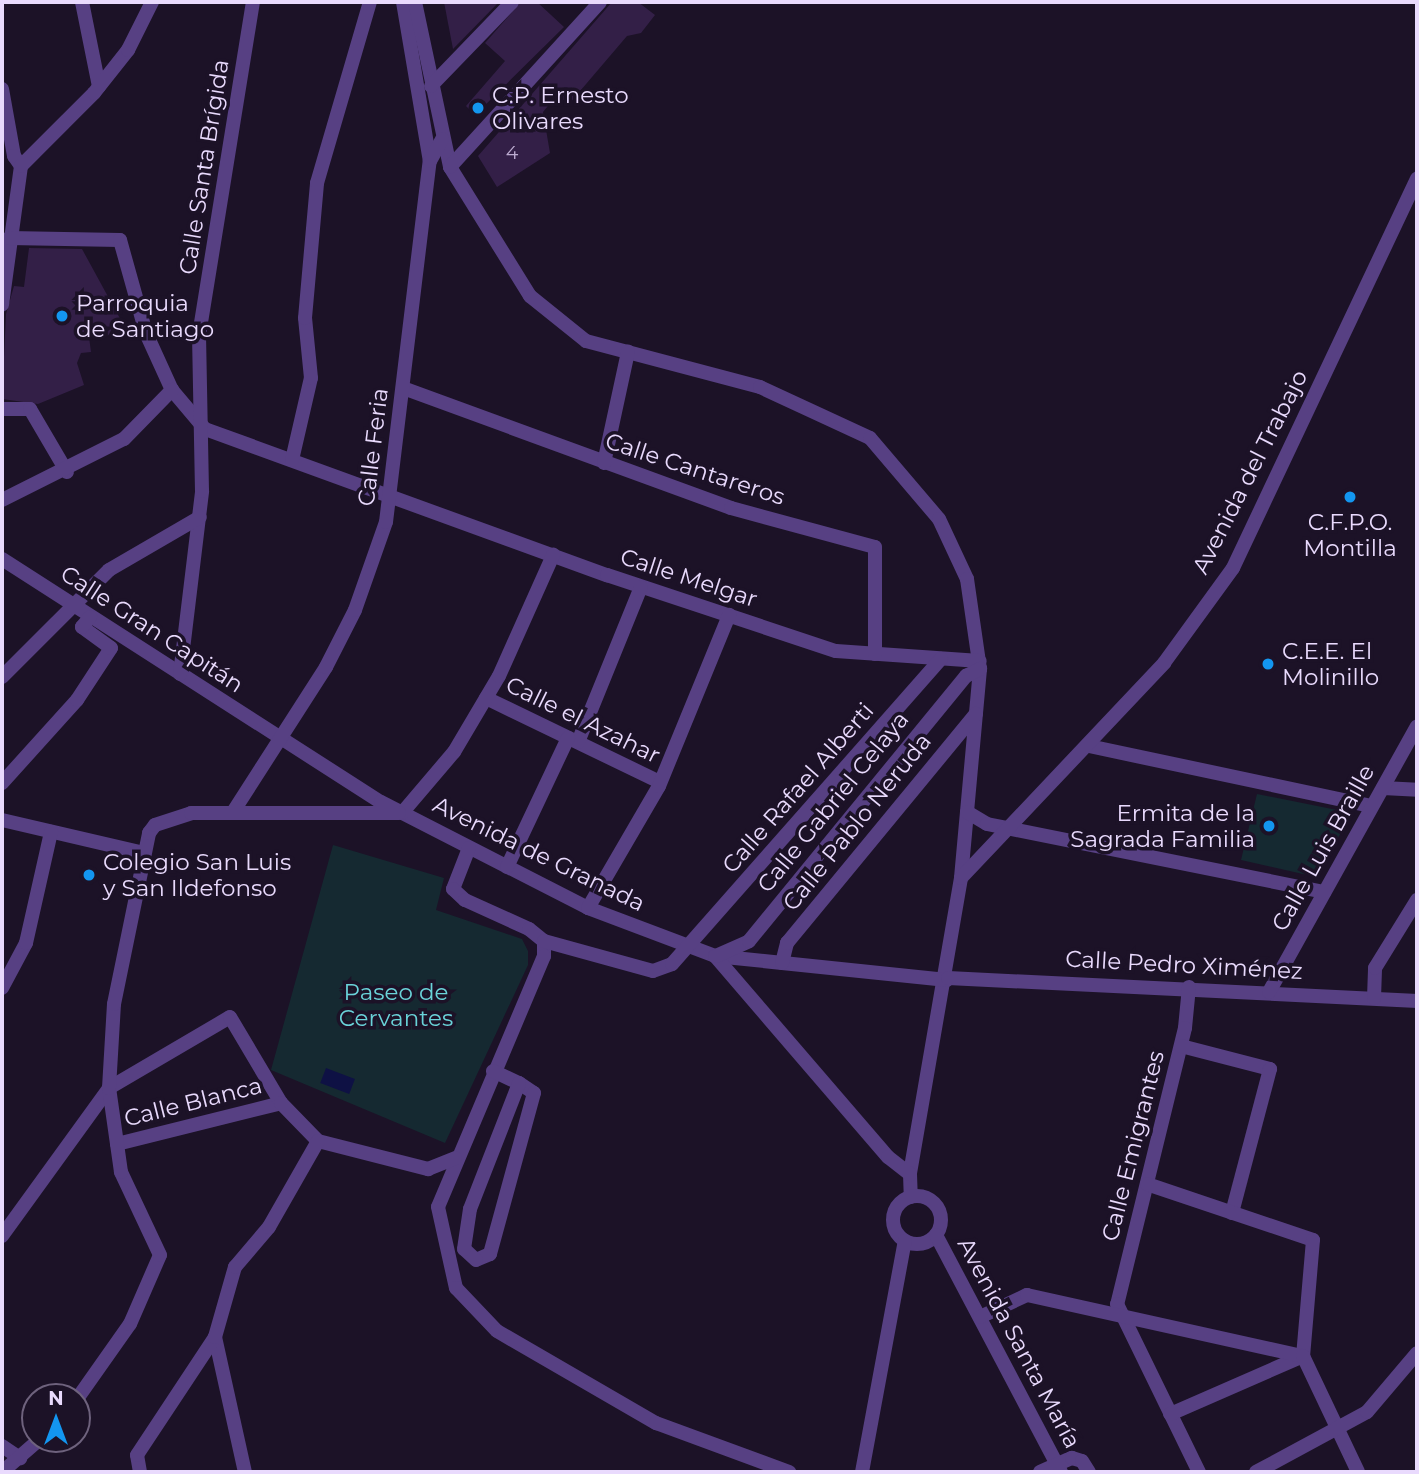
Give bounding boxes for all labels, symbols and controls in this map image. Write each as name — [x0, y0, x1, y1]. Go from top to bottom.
street label: Calle Santa Brígida — [173, 57, 235, 277]
place label: C.P. Ernesto Olivares — [492, 81, 629, 135]
marker: C.P. Ernesto Olivares — [470, 100, 486, 116]
house number: 4 — [506, 142, 518, 164]
place label: Parroquia de Santiago — [76, 289, 214, 343]
marker: Parroquia de Santiago — [54, 308, 70, 324]
street label: Avenida del Trabajo — [1187, 365, 1313, 579]
street label: Calle Feria — [352, 386, 394, 508]
street label: Calle Cantareros — [602, 427, 788, 511]
marker: C.F.P.O. Montilla — [1342, 489, 1358, 505]
place label: C.F.P.O. Montilla — [1303, 508, 1397, 562]
street label: Calle Melgar — [617, 543, 761, 613]
street label: Calle Gran Capitán — [55, 560, 249, 698]
place label: C.E.E. El Molinillo — [1282, 637, 1379, 691]
marker: C.E.E. El Molinillo — [1260, 656, 1276, 672]
street label: Calle el Azahar — [501, 671, 665, 769]
street label: Calle Rafael Alberti — [717, 697, 879, 879]
street label: Calle Gabriel Celaya — [752, 706, 914, 898]
street label: Calle Pablo Neruda — [777, 728, 937, 916]
street label: Calle Luis Braille — [1266, 760, 1380, 936]
street label: Avenida de Granada — [429, 791, 649, 917]
place label: Ermita de la Sagrada Familia — [1070, 799, 1255, 853]
marker: Ermita de la Sagrada Familia — [1261, 818, 1277, 834]
place label: Colegio San Luis y San Ildefonso — [103, 848, 291, 902]
marker: Colegio San Luis y San Ildefonso — [81, 867, 97, 883]
street label: Calle Pedro Ximénez — [1065, 945, 1303, 985]
park label: Paseo de Cervantes — [339, 978, 453, 1032]
street label: Calle Emigrantes — [1096, 1048, 1170, 1244]
street label: Calle Blanca — [121, 1072, 265, 1132]
street label: Avenida Santa María — [952, 1233, 1086, 1453]
north arrow — [21, 1383, 91, 1453]
text: N — [48, 1387, 64, 1410]

